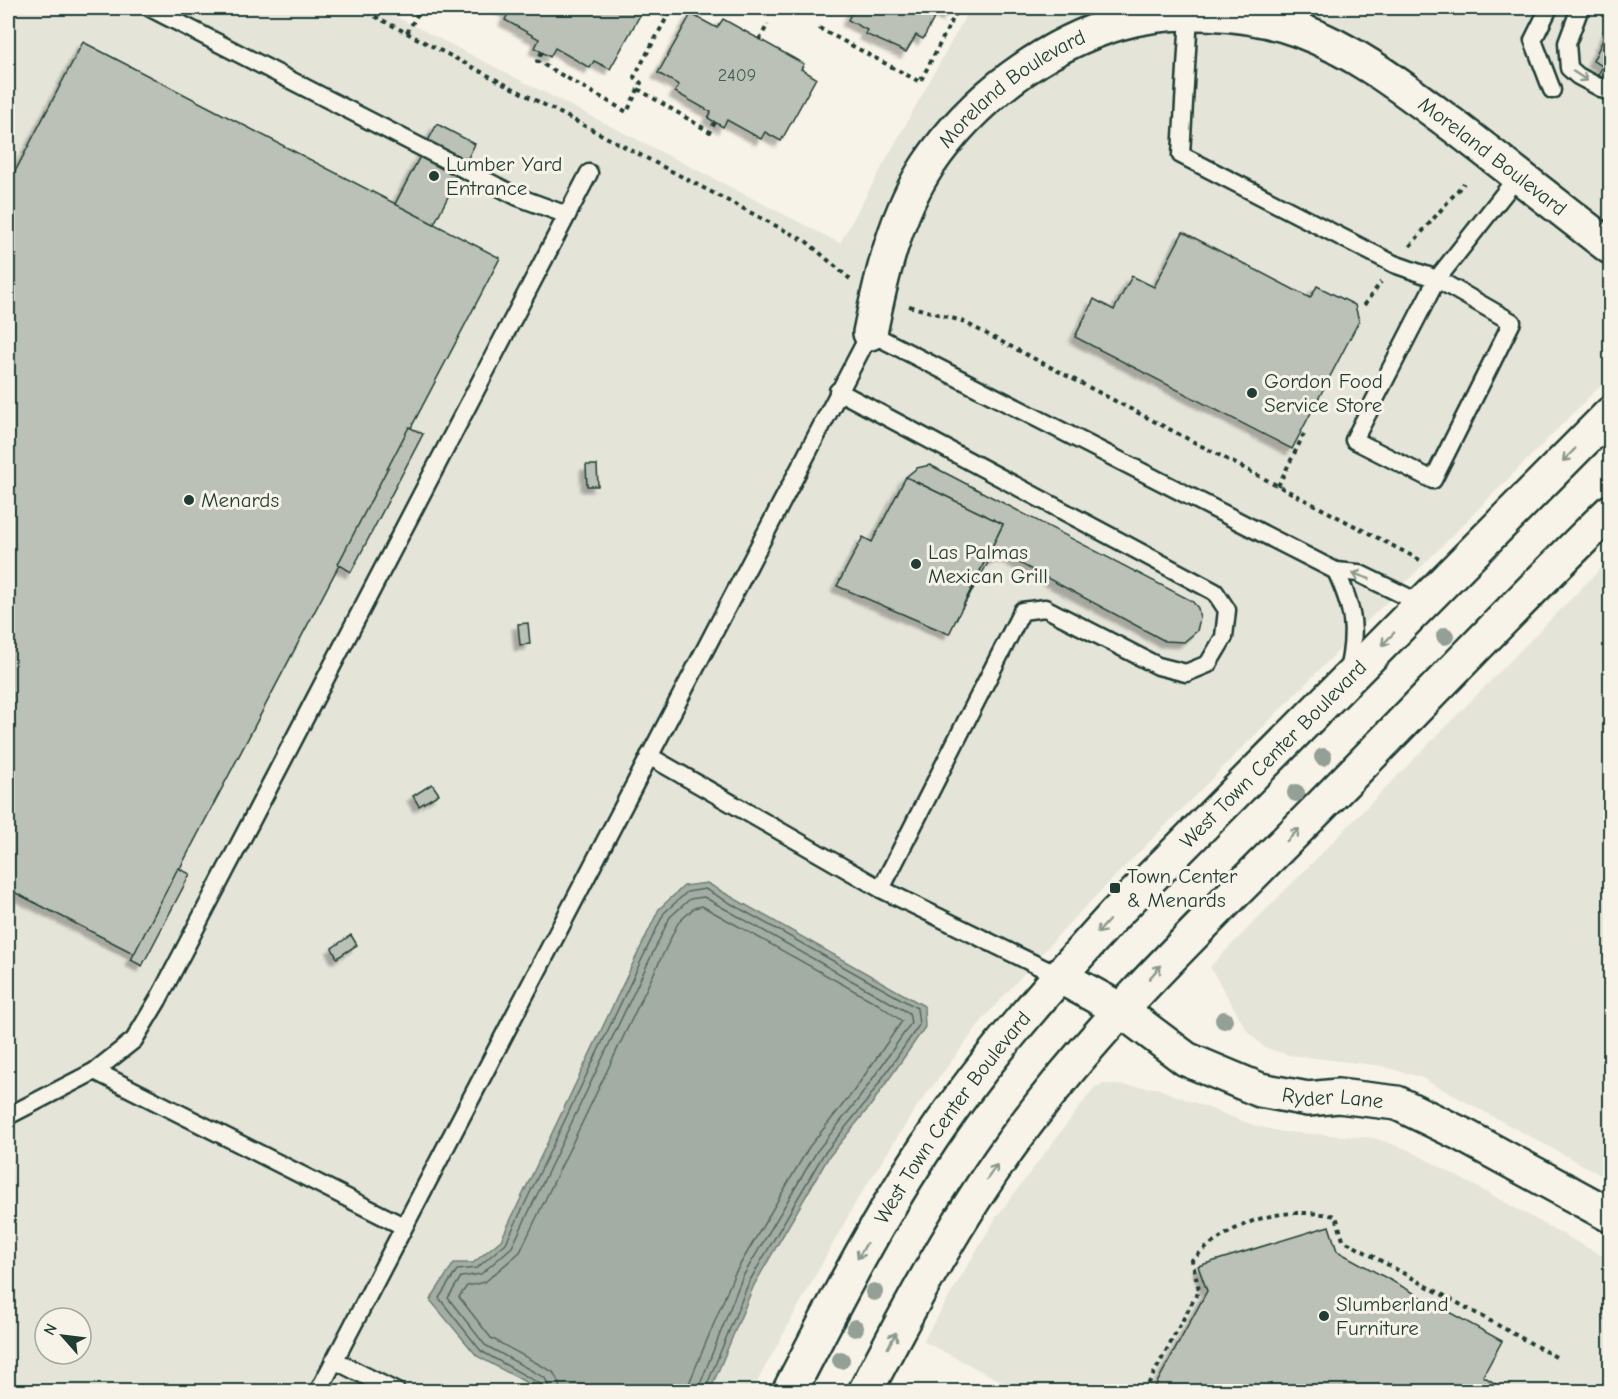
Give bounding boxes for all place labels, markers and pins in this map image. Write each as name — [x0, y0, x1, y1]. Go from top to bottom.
place label: Lumber Yard Entrance — [446, 152, 562, 200]
marker: Lumber Yard Entrance — [427, 169, 441, 183]
place label: Gordon Food Service Store — [1264, 369, 1383, 417]
marker: Gordon Food Service Store — [1245, 386, 1259, 400]
place label: Menards — [201, 488, 279, 512]
marker: Menards — [182, 493, 196, 507]
place label: Las Palmas Mexican Grill — [928, 540, 1048, 588]
marker: Las Palmas Mexican Grill — [909, 557, 923, 571]
place label: Town Center & Menards — [1127, 864, 1238, 912]
marker: Town Center & Menards — [1108, 881, 1122, 895]
place label: Slumberland Furniture — [1336, 1292, 1449, 1340]
marker: Slumberland Furniture — [1317, 1309, 1331, 1323]

